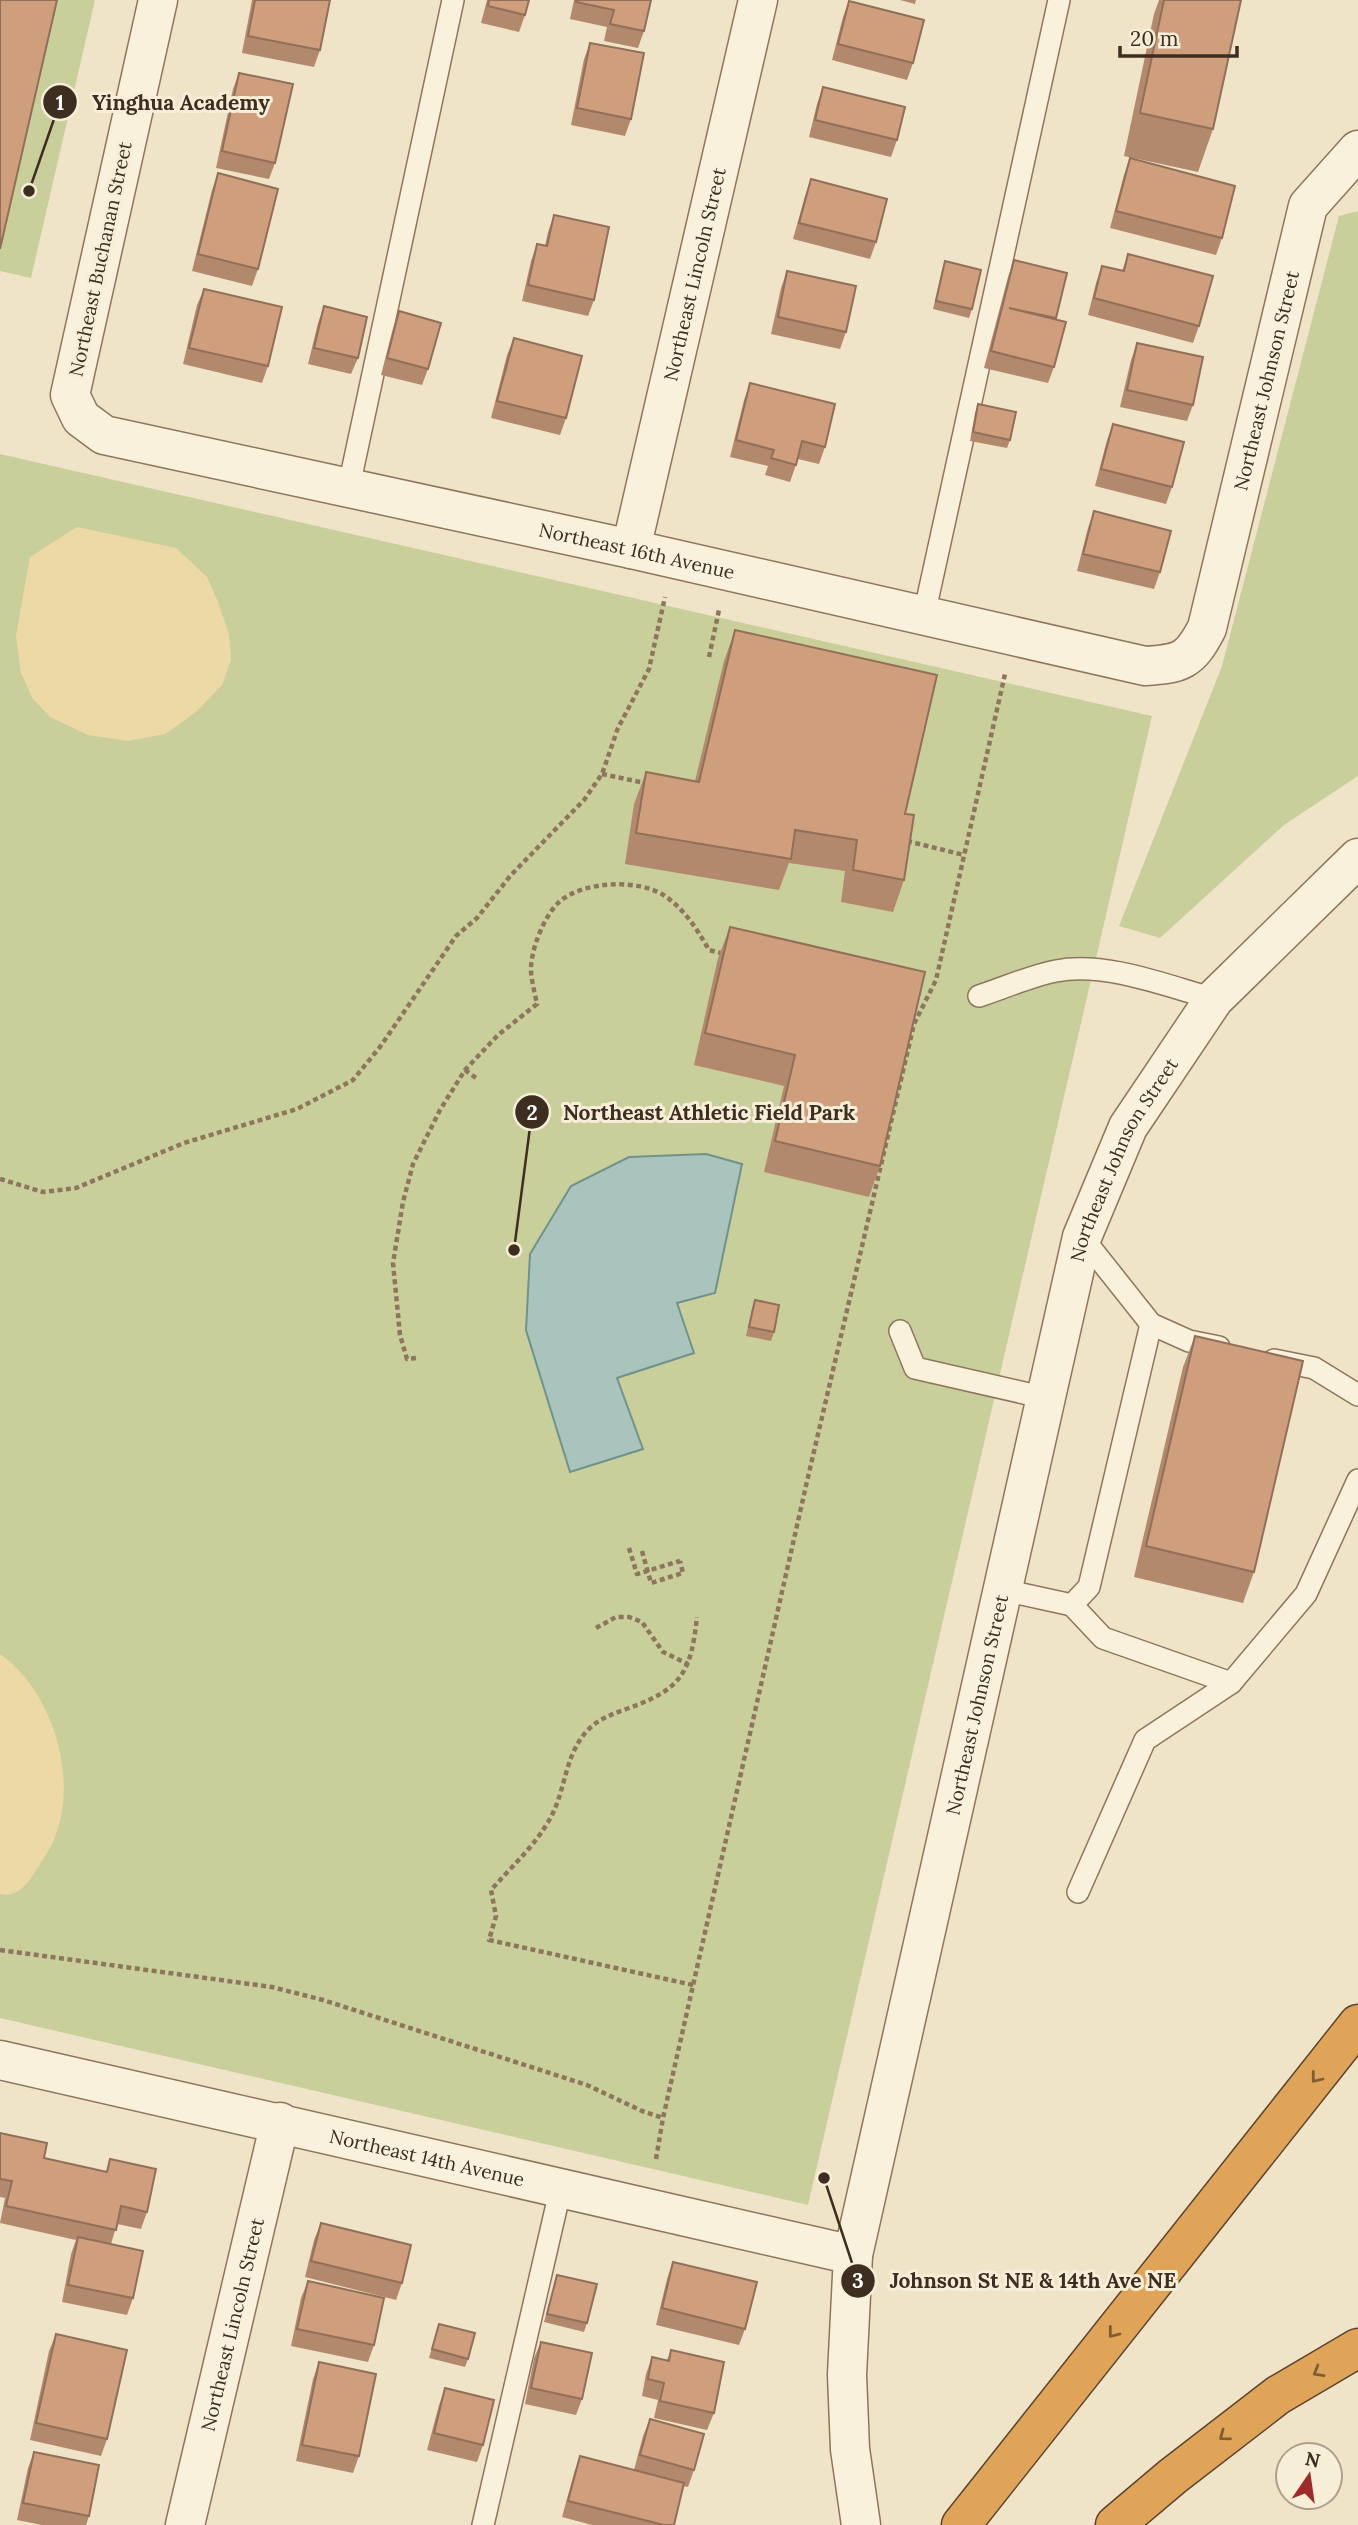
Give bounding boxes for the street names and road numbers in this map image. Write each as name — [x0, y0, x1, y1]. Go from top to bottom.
street label: Northeast Buchanan Street — [63, 139, 137, 379]
street label: Northeast Lincoln Street — [658, 165, 731, 383]
street label: Northeast Johnson Street — [1228, 268, 1304, 493]
street label: Northeast 16th Avenue — [537, 517, 737, 584]
street label: Northeast Johnson Street — [1065, 1053, 1183, 1264]
street label: Northeast Johnson Street — [940, 1592, 1013, 1817]
street label: Northeast 14th Avenue — [327, 2124, 527, 2192]
street label: Northeast Lincoln Street — [196, 2215, 269, 2434]

